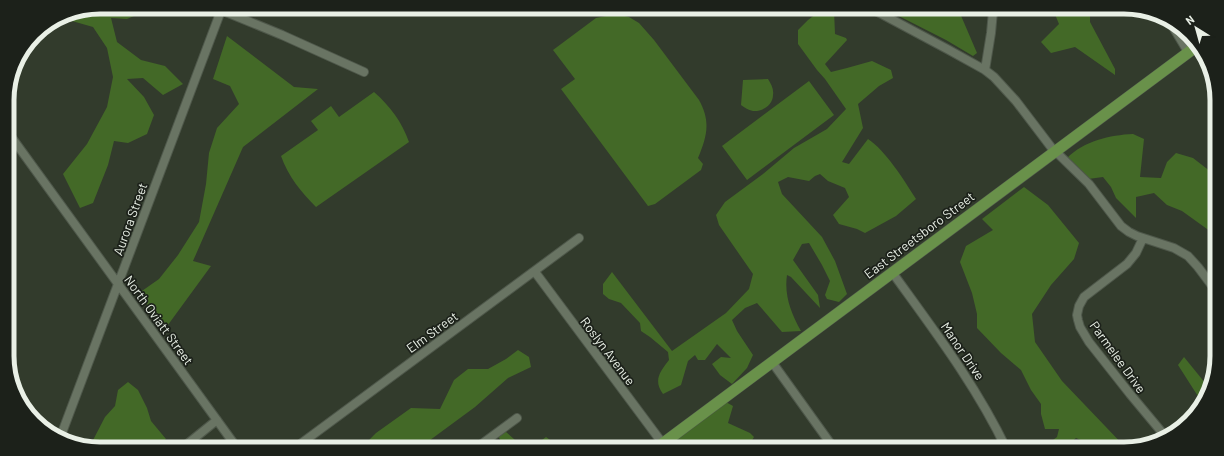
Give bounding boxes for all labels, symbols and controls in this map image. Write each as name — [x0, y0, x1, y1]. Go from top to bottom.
north arrow — [1176, 8, 1216, 48]
text: N — [1183, 12, 1197, 27]
street label: Aurora Street — [109, 181, 151, 257]
street label: East Streetsboro Street — [861, 188, 977, 282]
street label: North Oviatt Street — [121, 272, 197, 368]
street label: Elm Street — [403, 308, 461, 356]
street label: Roslyn Avenue — [577, 314, 639, 388]
street label: Parmelee Drive — [1087, 318, 1150, 396]
street label: Manor Drive — [938, 319, 988, 383]

